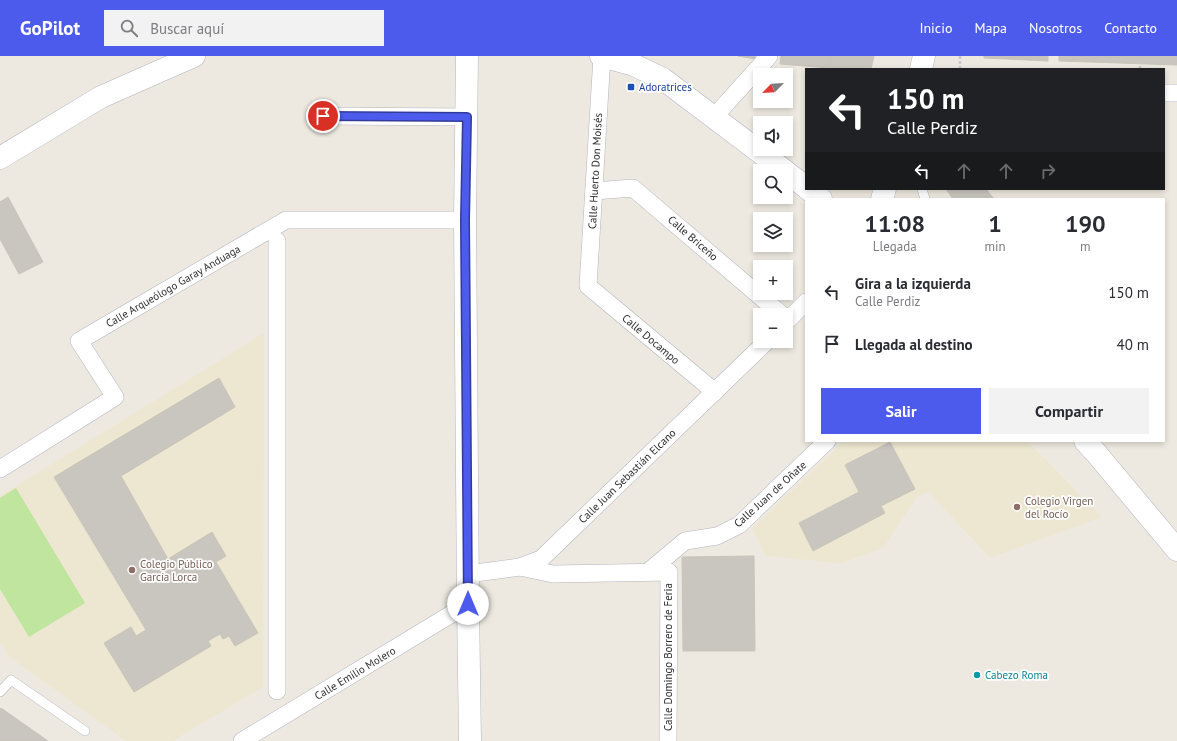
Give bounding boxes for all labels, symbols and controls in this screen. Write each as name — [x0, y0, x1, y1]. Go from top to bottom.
search box — [104, 10, 384, 46]
text: GoPilot — [20, 16, 80, 40]
icon: search — [118, 17, 140, 39]
text: Buscar aquí — [150, 19, 224, 38]
text: Inicio — [919, 19, 952, 37]
text: Mapa — [974, 19, 1007, 37]
text: Nosotros — [1029, 19, 1082, 37]
text: Contacto — [1104, 19, 1157, 37]
north arrow — [753, 68, 793, 108]
map controls — [753, 68, 793, 348]
place label: Adoratrices — [639, 80, 692, 94]
text: 150 m — [887, 80, 964, 117]
marker: Adoratrices — [626, 82, 636, 92]
icon: left — [821, 84, 873, 136]
pin — [306, 99, 340, 133]
icon: arrive — [312, 105, 334, 127]
street label: Calle Huerto Don Moisés — [585, 112, 605, 229]
button: sound — [753, 116, 793, 156]
text: Calle Perdiz — [887, 116, 978, 139]
icon: left — [911, 160, 933, 182]
icon: ahead — [953, 160, 975, 182]
icon: ahead — [995, 160, 1017, 182]
icon: right — [1037, 160, 1059, 182]
button: search — [753, 164, 793, 204]
text: 11:08 — [864, 208, 925, 239]
text: 1 — [988, 208, 1002, 239]
text: 190 — [1065, 208, 1106, 239]
street label: Calle Briceño — [665, 212, 721, 264]
button: layers — [753, 212, 793, 252]
text: Llegada — [873, 238, 917, 255]
text: min — [984, 238, 1006, 255]
text: m — [1080, 238, 1091, 255]
street label: Calle Arqueólogo Garay Anduaga — [103, 242, 243, 330]
button: + — [753, 260, 793, 300]
text: Gira a la izquierda — [855, 274, 971, 293]
icon: left — [821, 281, 843, 303]
text: 150 m — [1108, 283, 1149, 302]
text: Calle Perdiz — [855, 293, 920, 310]
button: − — [753, 308, 793, 348]
street label: Calle Docampo — [619, 311, 683, 367]
icon: arrive — [821, 333, 843, 355]
text: Llegada al destino — [855, 335, 973, 354]
text: 40 m — [1116, 335, 1149, 354]
button: Salir — [821, 388, 981, 434]
button: Compartir — [989, 388, 1149, 434]
street label: Calle Juan Sebastián Elcano — [575, 426, 679, 526]
street label: Calle Juan de Oñate — [731, 458, 809, 530]
place label: Colegio Virgen del Rocío — [1025, 494, 1093, 521]
marker: Colegio Virgen del Rocío — [1012, 502, 1022, 512]
place label: Colegio Público García Lorca — [140, 557, 213, 584]
marker: Colegio Público García Lorca — [127, 565, 137, 575]
position arrow — [447, 583, 489, 625]
street label: Calle Domingo Borrero de Feria — [661, 583, 675, 731]
street label: Calle Emilio Molero — [312, 643, 398, 703]
place label: Cabezo Roma — [985, 668, 1048, 682]
marker: Cabezo Roma — [972, 670, 982, 680]

